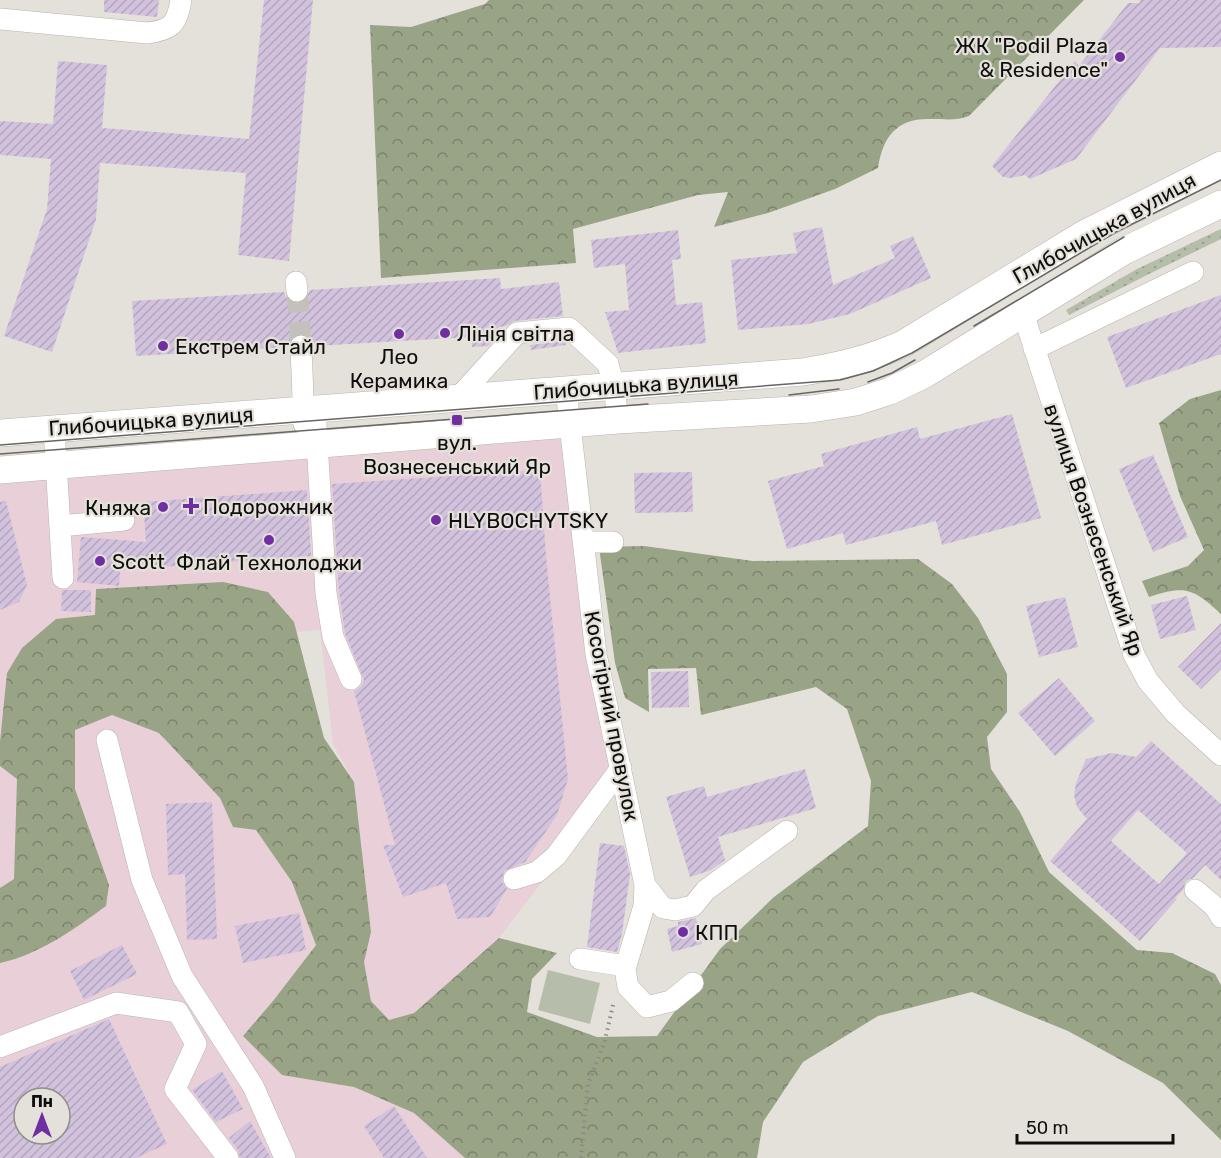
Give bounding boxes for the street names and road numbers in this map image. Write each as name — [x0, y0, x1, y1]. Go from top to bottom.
street label: Глибочицька вулиця — [1008, 167, 1200, 289]
street label: Глибочицька вулиця — [533, 365, 739, 405]
street label: Глибочицька вулиця — [48, 401, 254, 441]
street label: вулиця Вознесенський Яр — [1039, 401, 1149, 659]
street label: Косогірний провулок — [579, 609, 645, 823]

